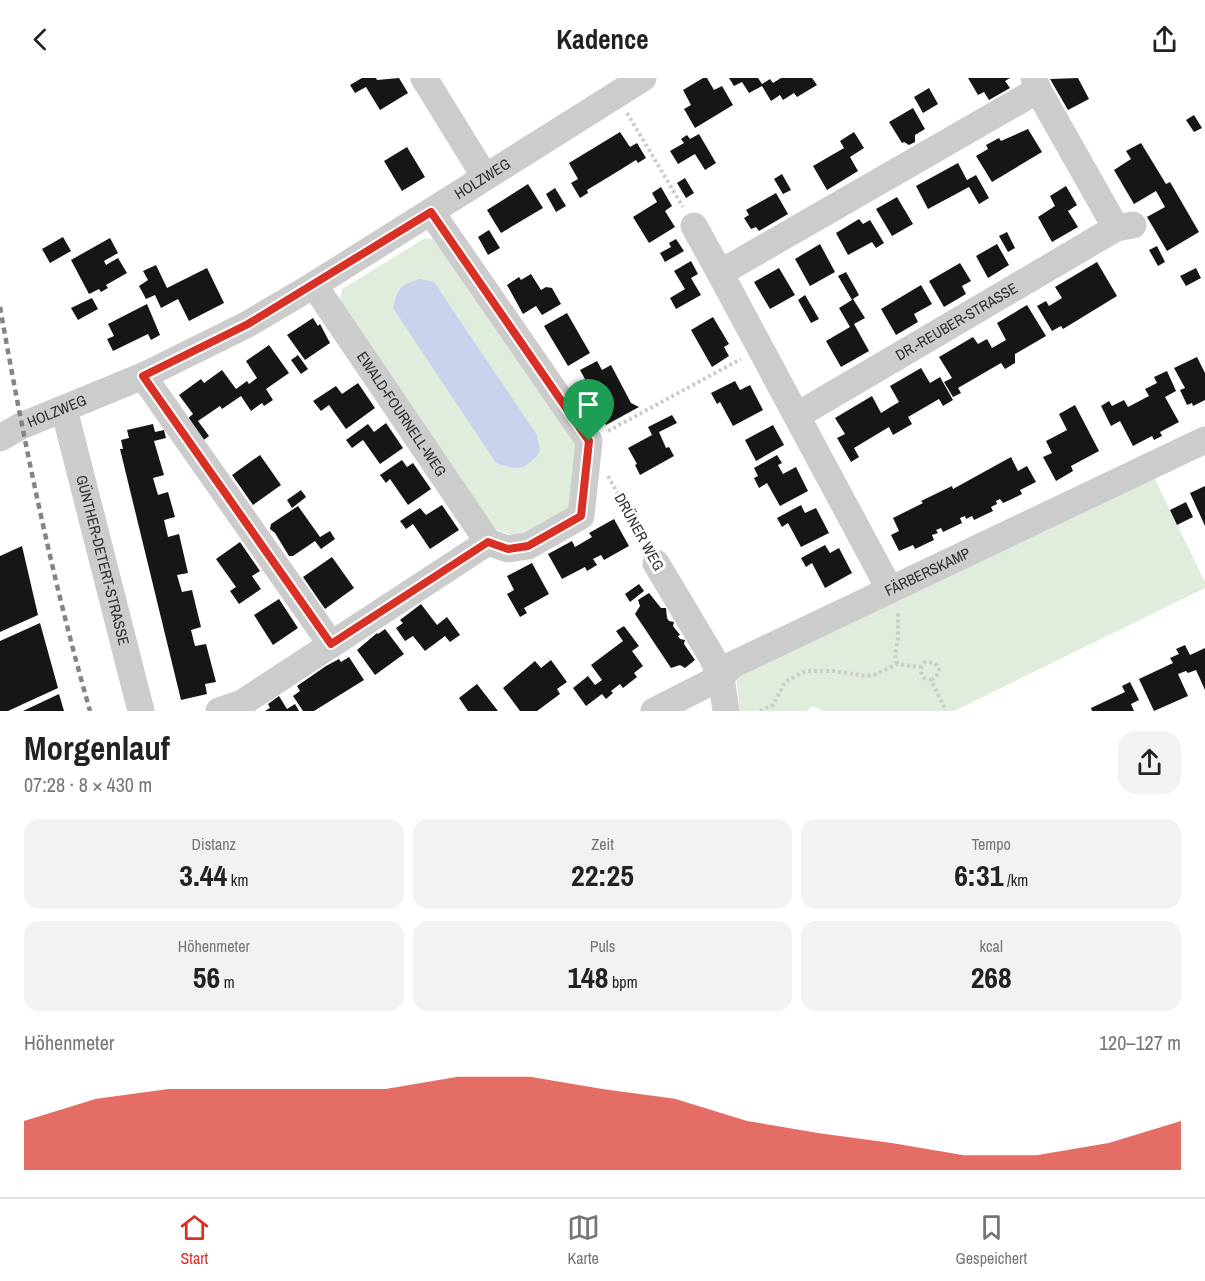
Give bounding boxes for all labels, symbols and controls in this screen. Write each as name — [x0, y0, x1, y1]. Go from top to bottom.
text: Kadence — [556, 21, 649, 57]
icon: back — [24, 23, 57, 56]
icon: share — [1148, 23, 1181, 56]
street label: HOLZWEG — [450, 153, 514, 204]
street label: DR.-REUBER-STRASSE — [891, 277, 1021, 365]
street label: EWALD-FOURNELL-WEG — [352, 347, 452, 481]
pin — [563, 379, 614, 441]
icon: arrive — [572, 388, 605, 421]
street label: HOLZWEG — [24, 389, 90, 432]
street label: GÜNTHER-DETERT-STRASSE — [71, 473, 135, 647]
street label: DRÜNER WEG — [610, 489, 669, 574]
street label: FÄRBERSKAMP — [881, 542, 974, 601]
text: Morgenlauf — [24, 726, 170, 770]
button: share — [1118, 731, 1181, 794]
text: 07:28 · 8 × 430 m — [24, 771, 152, 798]
text: Distanz — [192, 833, 236, 855]
text: Zeit — [591, 833, 614, 855]
text: Tempo — [971, 833, 1011, 855]
text: 3.44 — [179, 855, 227, 895]
text: 22:25 — [571, 855, 634, 895]
text: 6:31 — [954, 855, 1003, 895]
text: km — [227, 869, 248, 891]
text: /km — [1003, 869, 1028, 891]
text: Höhenmeter — [178, 935, 250, 957]
text: Puls — [590, 935, 615, 957]
text: kcal — [979, 935, 1003, 957]
text: 56 — [193, 957, 220, 997]
text: 148 — [567, 957, 608, 997]
text: 268 — [971, 957, 1012, 997]
text: m — [220, 971, 235, 993]
text: bpm — [608, 971, 638, 993]
text: Höhenmeter — [24, 1029, 114, 1056]
text: 120–127 m — [1099, 1029, 1181, 1056]
tab: Start — [178, 1211, 211, 1269]
tab: Karte — [567, 1211, 600, 1269]
tab: Gespeichert — [956, 1211, 1027, 1269]

